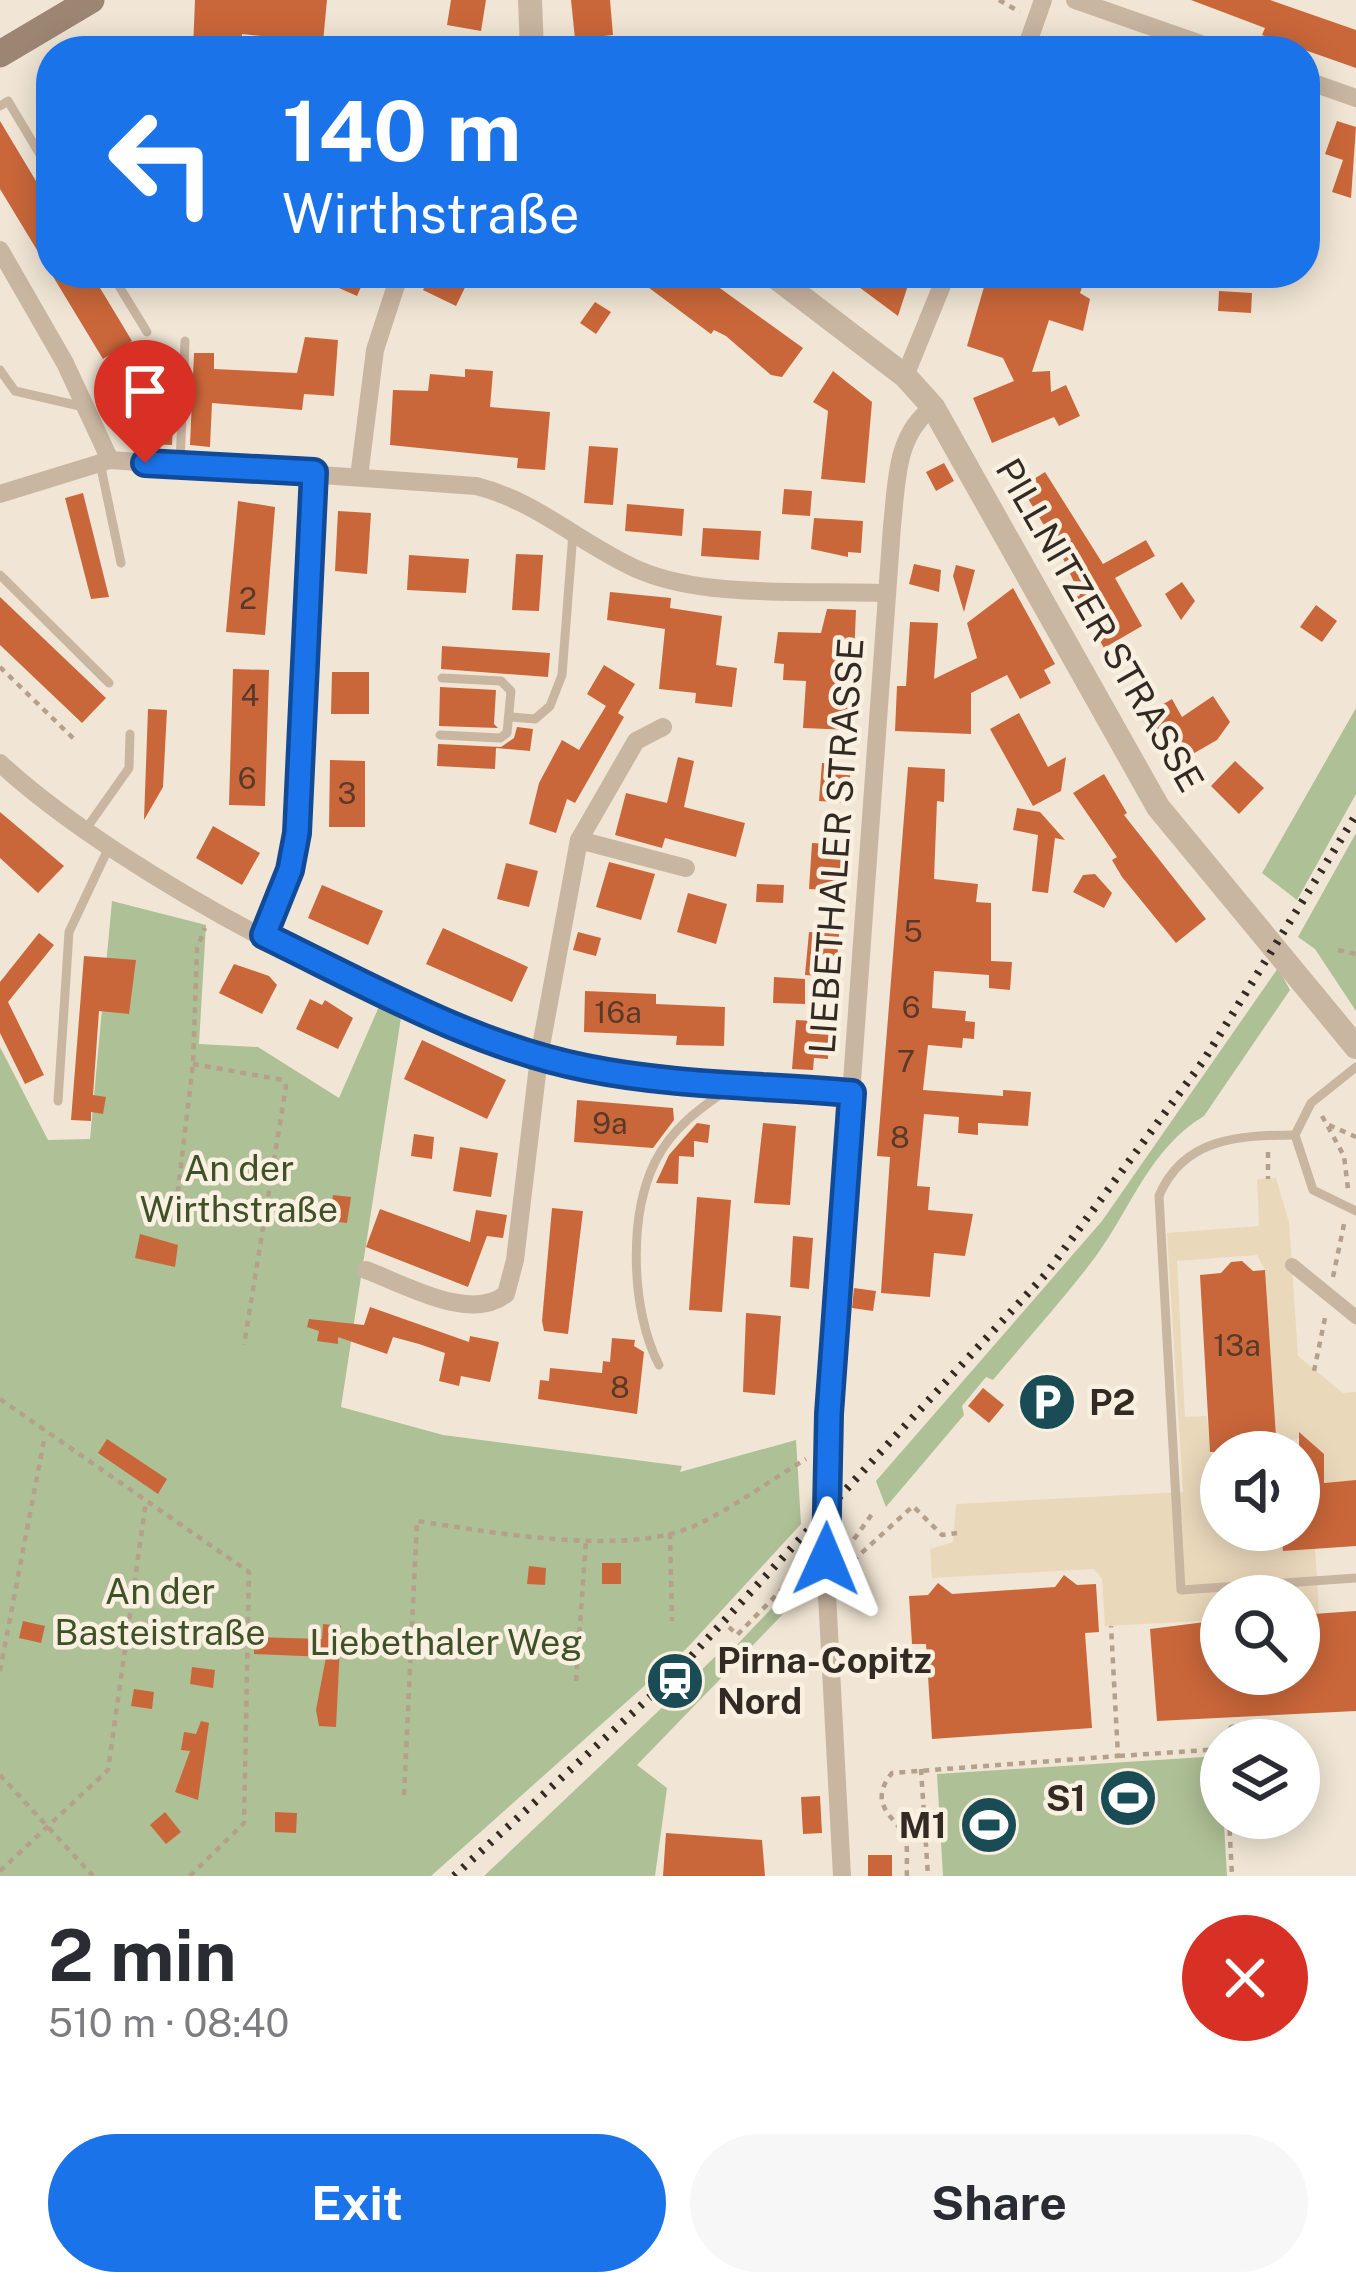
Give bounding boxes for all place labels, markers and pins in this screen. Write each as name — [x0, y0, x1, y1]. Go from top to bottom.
pin — [94, 340, 196, 463]
parking icon: P2 — [1016, 1371, 1078, 1433]
place label: P2 — [1089, 1381, 1135, 1423]
place label: Pirna-Copitz Nord — [717, 1639, 932, 1722]
station icon: Pirna-Copitz Nord — [644, 1650, 706, 1712]
sports icon: S1 — [1097, 1767, 1159, 1829]
place label: S1 — [1046, 1777, 1086, 1819]
sports icon: M1 — [958, 1794, 1020, 1856]
place label: M1 — [899, 1804, 947, 1846]

